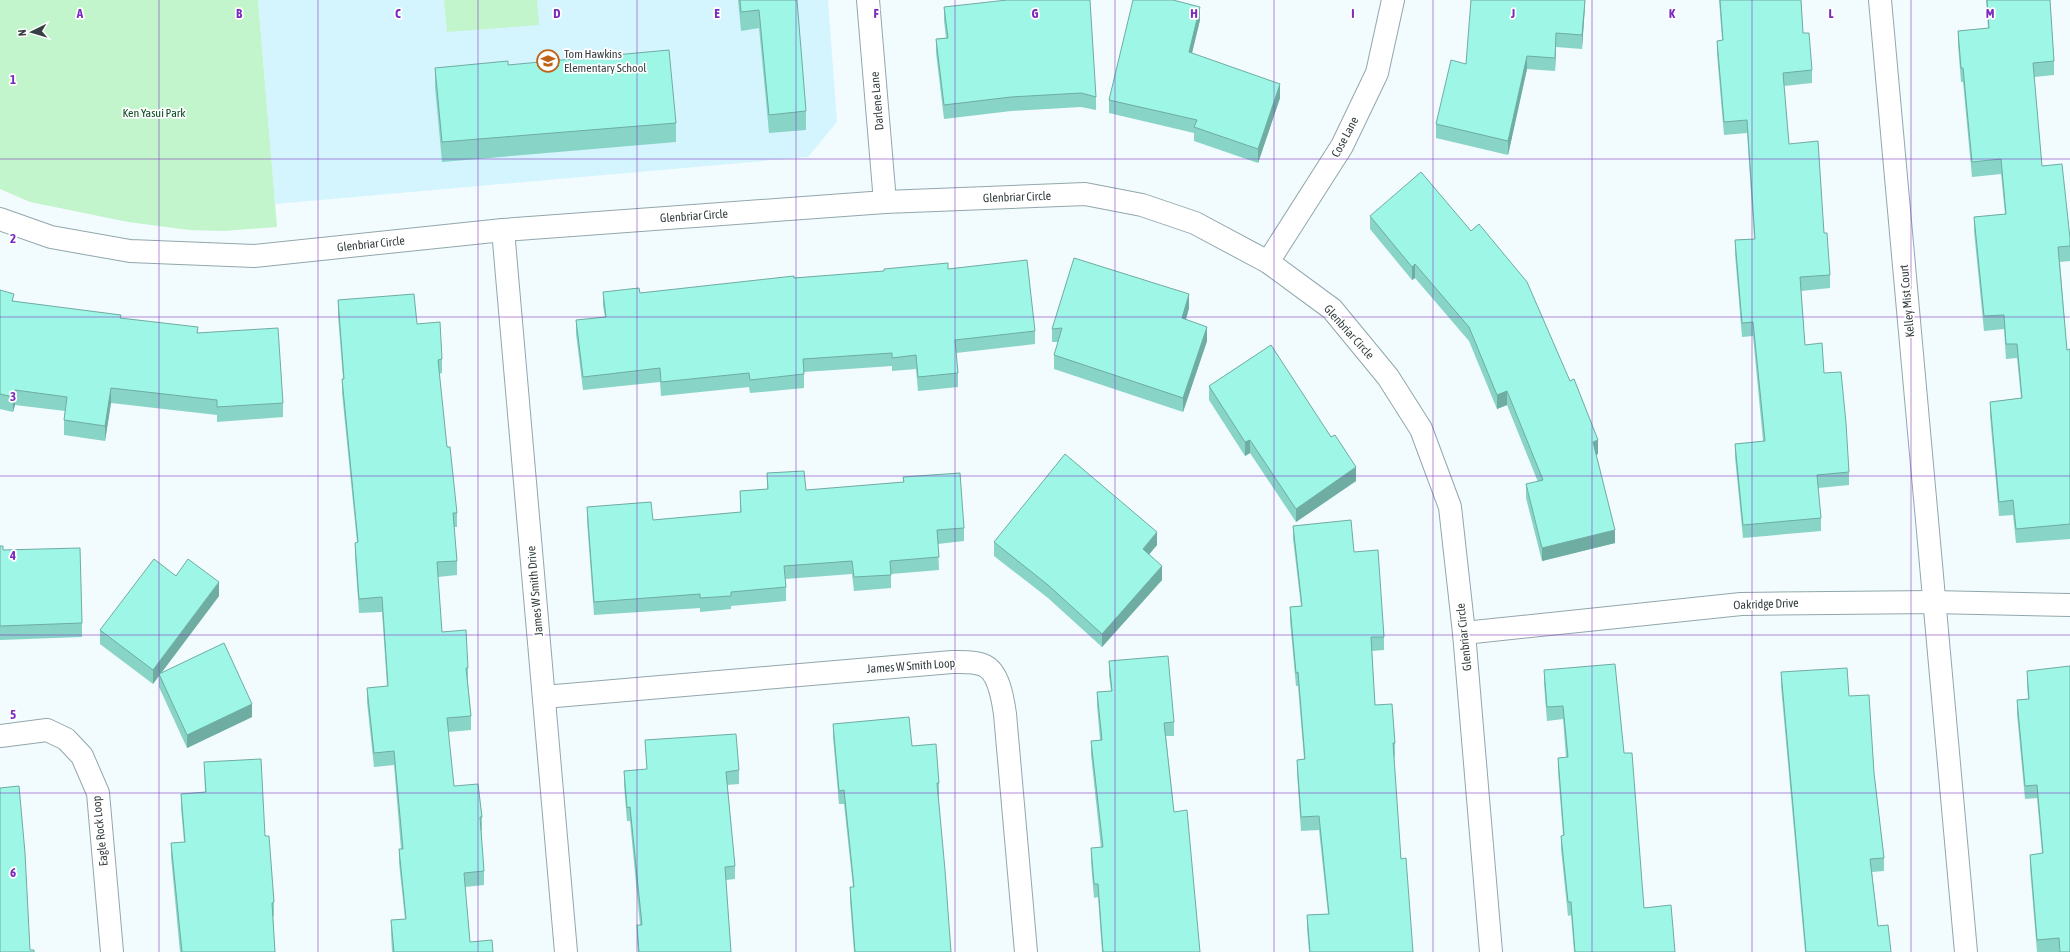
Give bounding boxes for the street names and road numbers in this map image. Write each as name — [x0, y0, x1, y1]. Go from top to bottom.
street label: Darlene Lane — [867, 71, 887, 131]
street label: Cose Lane — [1329, 114, 1361, 160]
street label: Glenbriar Circle — [983, 189, 1051, 205]
street label: Glenbriar Circle — [660, 207, 728, 225]
street label: Glenbriar Circle — [336, 233, 406, 255]
street label: Kelley Mist Court — [1897, 263, 1917, 338]
street label: Glenbriar Circle — [1321, 302, 1377, 362]
street label: James W Smith Drive — [524, 545, 546, 637]
street label: Oakridge Drive — [1733, 596, 1799, 612]
street label: Glenbriar Circle — [1453, 602, 1475, 672]
street label: James W Smith Loop — [866, 656, 956, 676]
street label: Eagle Rock Loop — [89, 795, 111, 867]

